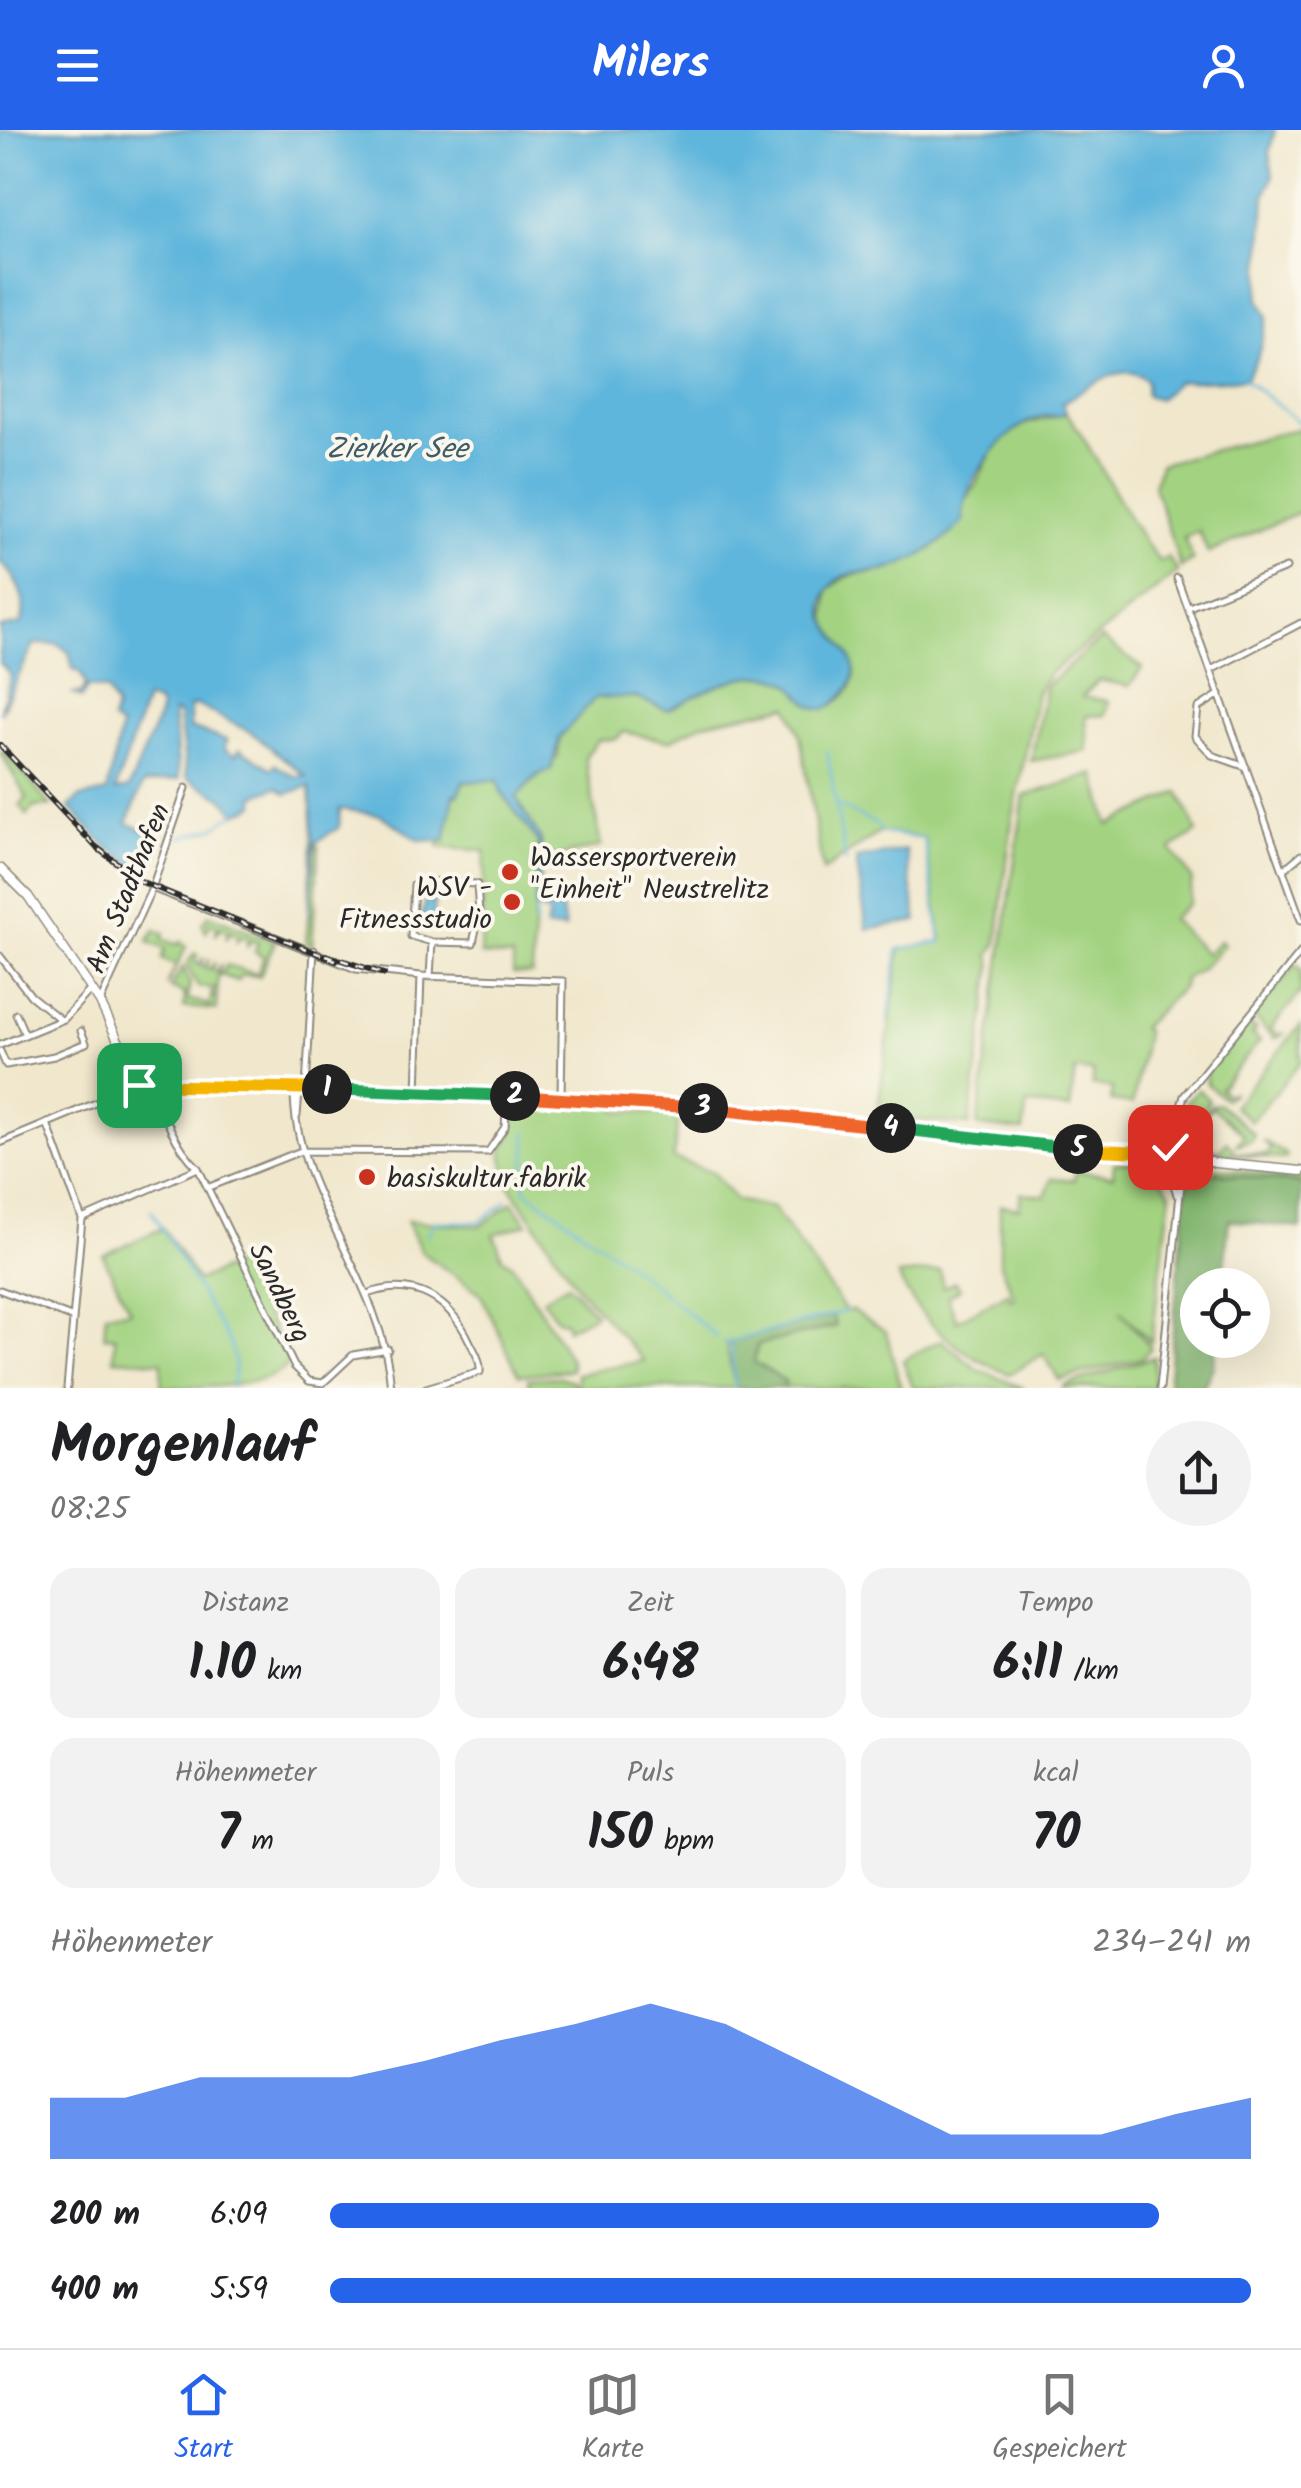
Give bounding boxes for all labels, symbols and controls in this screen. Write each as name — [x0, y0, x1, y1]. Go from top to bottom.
text: Milers — [592, 29, 709, 101]
icon: menu — [50, 38, 105, 93]
icon: person — [1196, 38, 1251, 93]
water label: Zierker See — [326, 426, 470, 474]
street label: Am Stadthafen — [75, 797, 184, 981]
place label: Wassersportverein "Einheit" Neustrelitz — [530, 836, 769, 913]
marker: Wassersportverein "Einheit" Neustrelitz — [499, 861, 521, 883]
place label: WSV - Fitnessstudio — [339, 866, 492, 943]
marker: WSV - Fitnessstudio — [501, 891, 523, 913]
pin — [97, 1043, 182, 1128]
icon: arrive — [112, 1058, 167, 1113]
pin: 1 — [302, 1064, 352, 1114]
text: 1 — [323, 1066, 331, 1111]
pin: 2 — [490, 1071, 540, 1121]
text: 2 — [507, 1073, 523, 1118]
pin: 3 — [678, 1083, 728, 1133]
text: 3 — [695, 1085, 711, 1130]
pin: 4 — [866, 1103, 916, 1153]
text: 4 — [883, 1105, 899, 1150]
pin — [1128, 1105, 1213, 1190]
icon: check — [1143, 1120, 1198, 1175]
pin: 5 — [1053, 1124, 1103, 1174]
text: 5 — [1071, 1126, 1085, 1171]
place label: basiskultur.fabrik — [387, 1157, 587, 1202]
marker: basiskultur.fabrik — [356, 1166, 378, 1188]
street label: Sandberg — [235, 1235, 322, 1351]
map controls — [1180, 1268, 1270, 1358]
button: locate — [1180, 1268, 1270, 1358]
text: Morgenlauf — [50, 1404, 314, 1491]
button: share — [1146, 1421, 1251, 1526]
text: 08:25 — [50, 1485, 129, 1536]
text: Distanz — [201, 1581, 289, 1626]
text: Zeit — [627, 1581, 674, 1626]
text: Tempo — [1018, 1581, 1094, 1626]
text: 1.10 — [188, 1626, 256, 1706]
text: 6:48 — [602, 1626, 699, 1706]
text: 6:11 — [993, 1626, 1062, 1706]
text: km — [256, 1649, 302, 1694]
text: /km — [1062, 1649, 1119, 1694]
text: Höhenmeter — [174, 1751, 316, 1796]
text: Puls — [627, 1751, 674, 1796]
text: kcal — [1033, 1751, 1079, 1796]
text: 7 — [217, 1796, 240, 1876]
text: 150 — [587, 1796, 653, 1876]
text: 70 — [1031, 1796, 1080, 1876]
text: m — [240, 1819, 274, 1864]
text: bpm — [653, 1819, 714, 1864]
text: Höhenmeter — [50, 1918, 212, 1969]
text: 234–241 m — [1092, 1918, 1251, 1969]
text: 200 m — [50, 2190, 140, 2241]
text: 6:09 — [210, 2190, 267, 2241]
text: 400 m — [50, 2265, 139, 2316]
text: 5:59 — [210, 2265, 268, 2316]
tab: Start — [174, 2367, 233, 2472]
tab: Karte — [582, 2367, 644, 2472]
tab: Gespeichert — [992, 2367, 1127, 2472]

